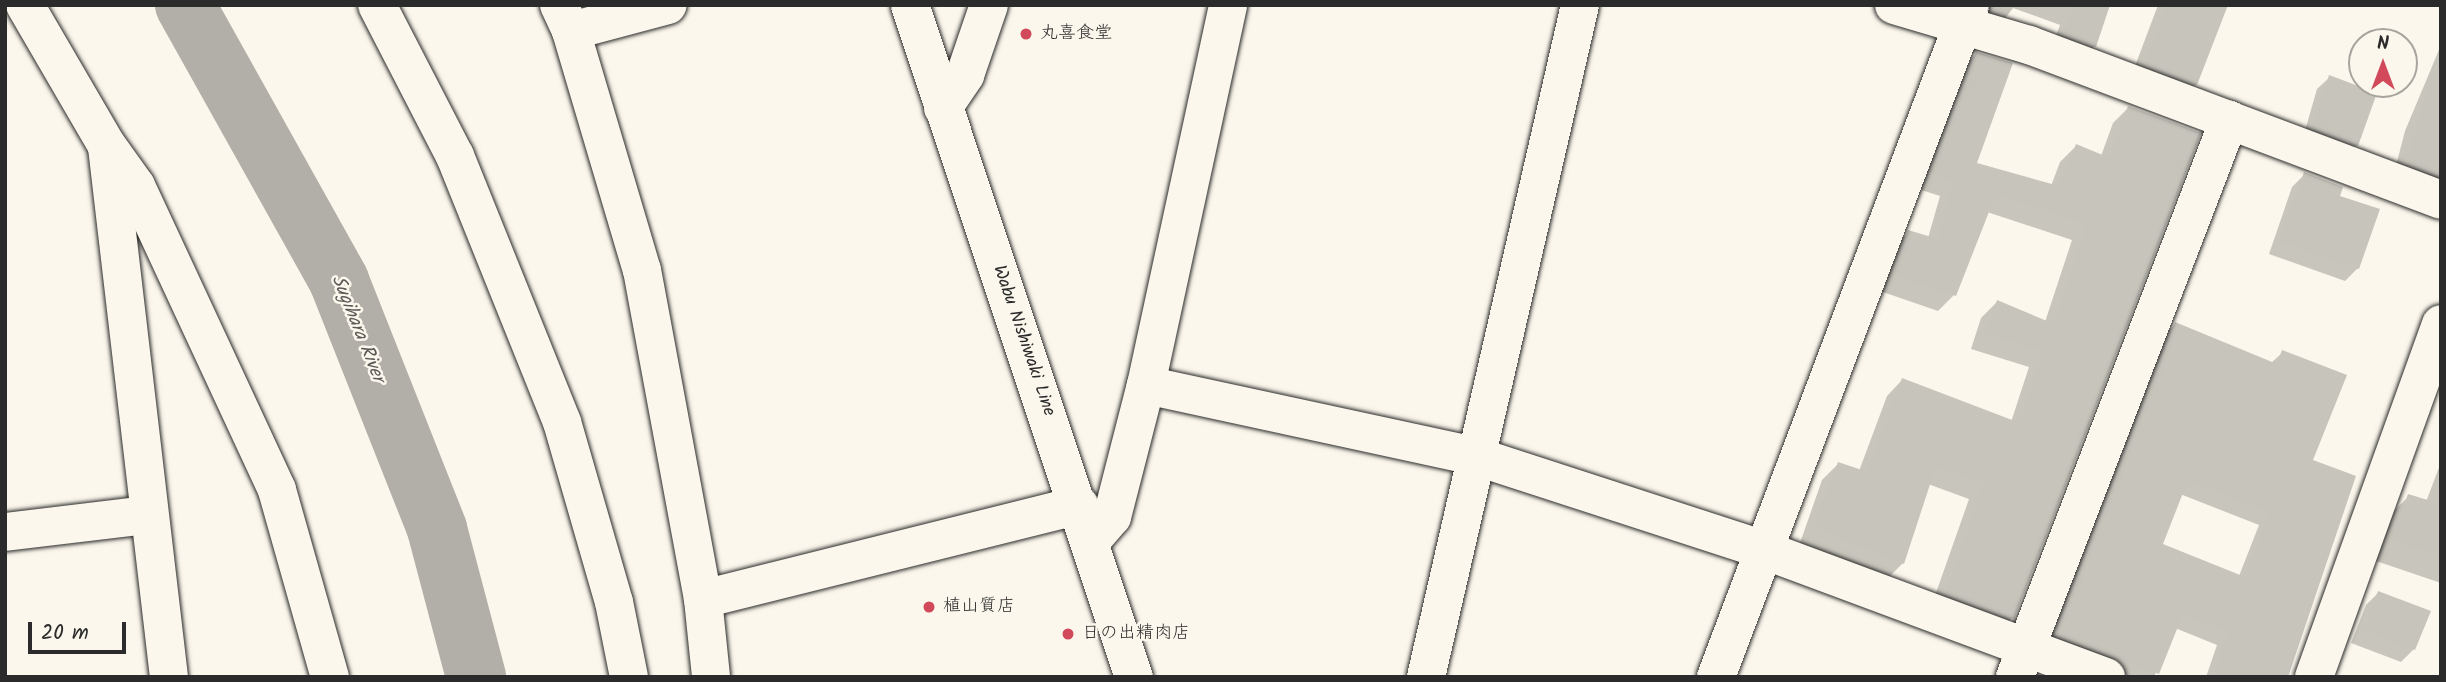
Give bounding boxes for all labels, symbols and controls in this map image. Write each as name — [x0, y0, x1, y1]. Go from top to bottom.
place label: 丸喜食堂 — [1040, 23, 1112, 45]
marker: 丸喜食堂 — [1018, 26, 1034, 42]
north arrow — [2348, 28, 2418, 98]
text: N — [2377, 29, 2389, 59]
street label: Wabu Nishiwaki Line — [987, 263, 1059, 419]
water label: Sugihara River — [325, 272, 389, 386]
place label: 植山質店 — [943, 596, 1015, 618]
marker: 植山質店 — [921, 599, 937, 615]
scale bar — [32, 608, 130, 652]
text: 20 m — [41, 617, 89, 650]
place label: 日の出精肉店 — [1082, 623, 1190, 645]
marker: 日の出精肉店 — [1060, 626, 1076, 642]

